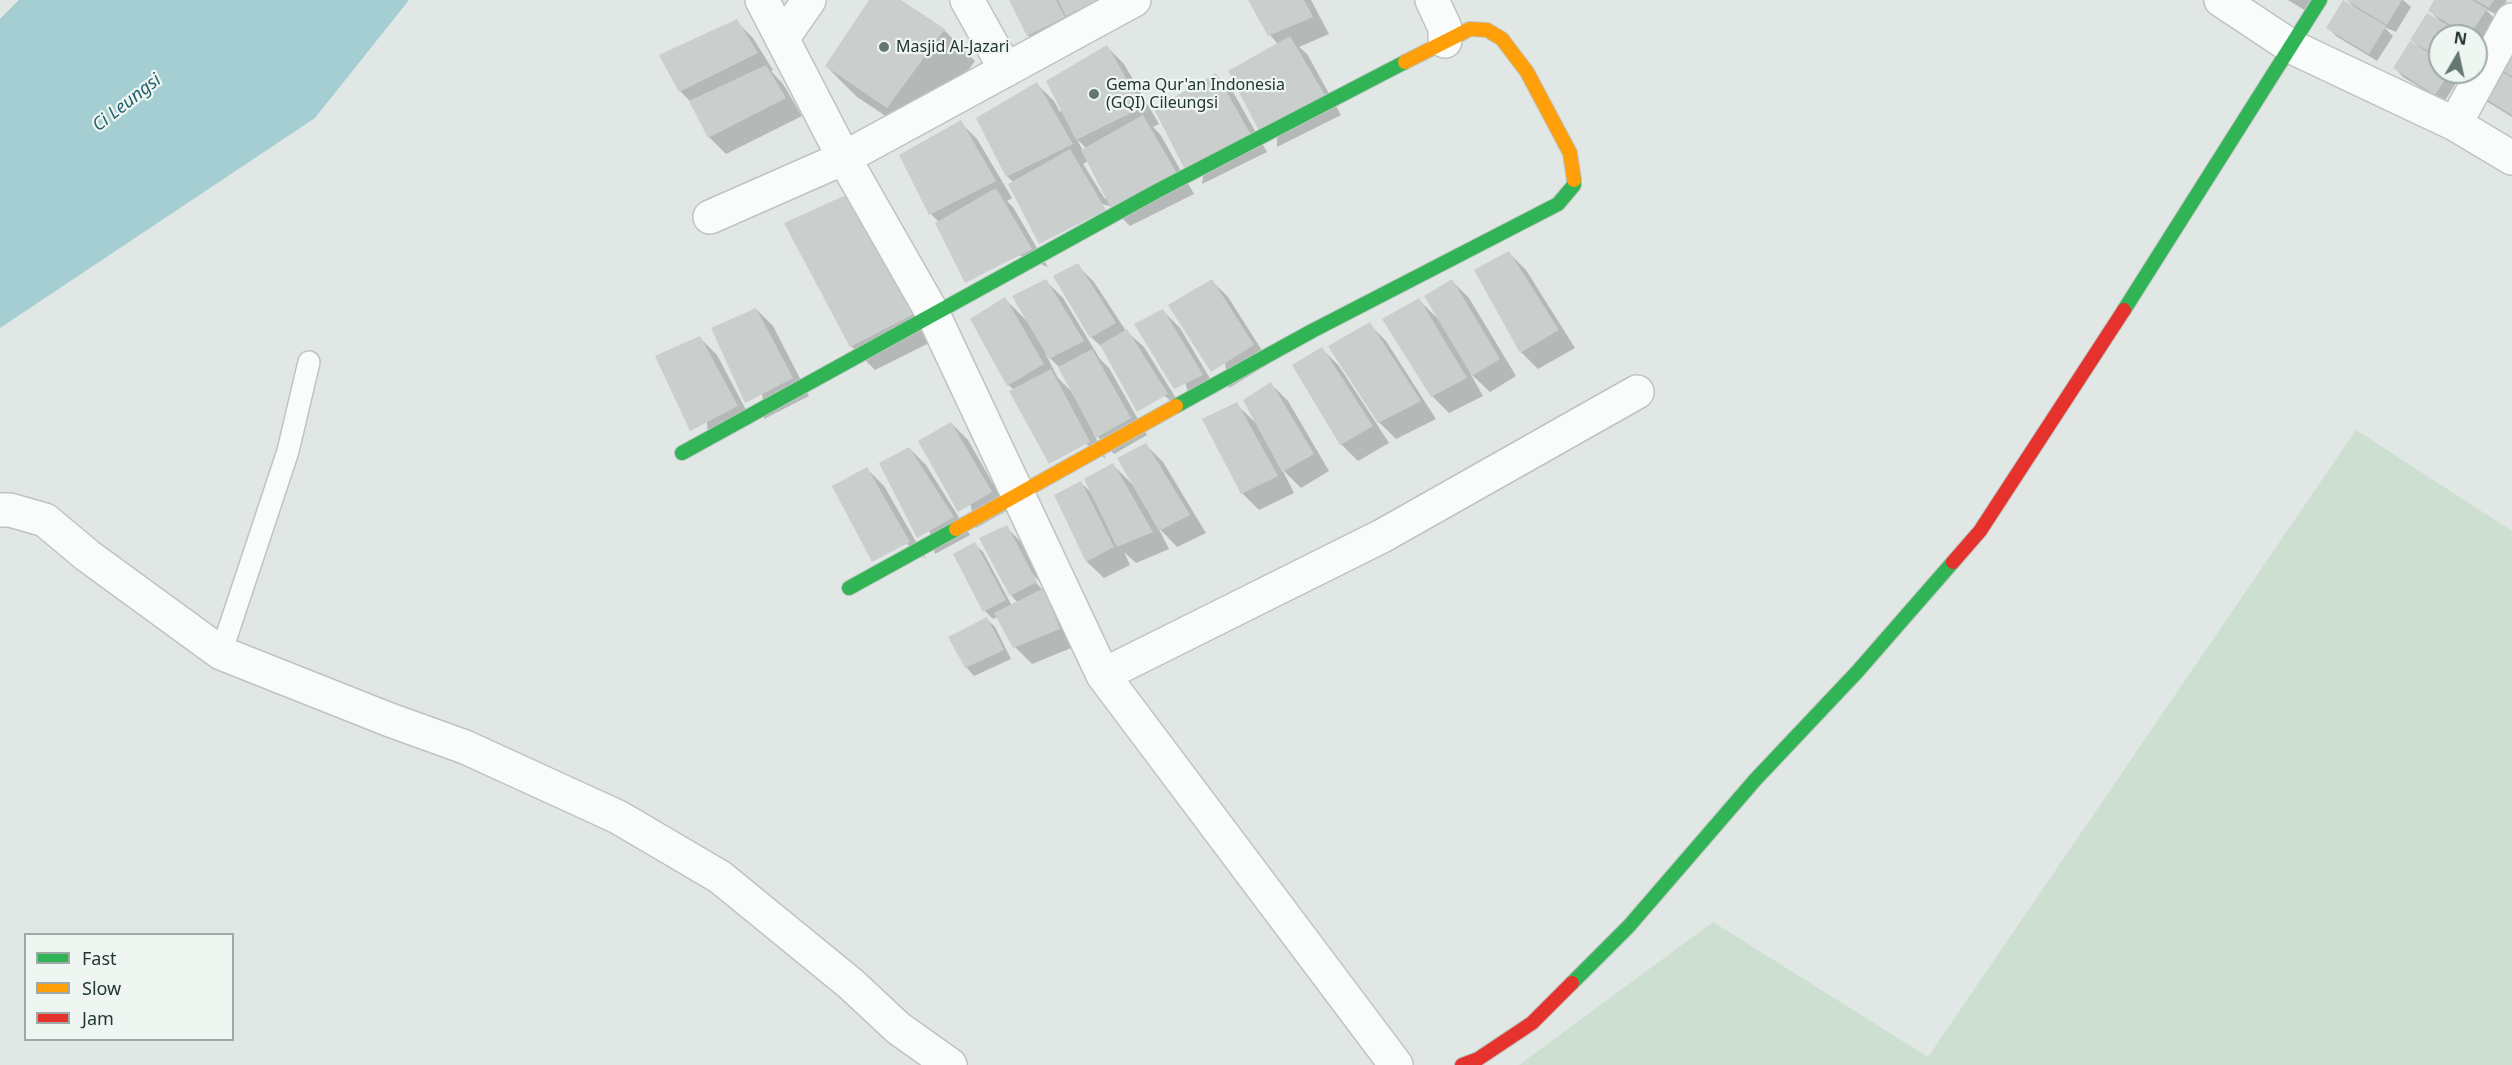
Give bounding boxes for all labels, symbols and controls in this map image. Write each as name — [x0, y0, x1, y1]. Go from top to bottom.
north arrow — [2428, 24, 2488, 84]
text: N — [2452, 26, 2469, 50]
place label: Masjid Al-Jazari — [896, 37, 1009, 57]
marker: Masjid Al-Jazari — [877, 40, 891, 54]
water label: Ci Leungsi — [88, 70, 166, 136]
place label: Gema Qur'an Indonesia (GQI) Cileungsi — [1106, 75, 1285, 113]
marker: Gema Qur'an Indonesia (GQI) Cileungsi — [1087, 87, 1101, 101]
legend — [24, 933, 234, 1041]
text: Fast — [82, 946, 117, 970]
text: Slow — [82, 976, 121, 1000]
text: Jam — [82, 1006, 114, 1030]

